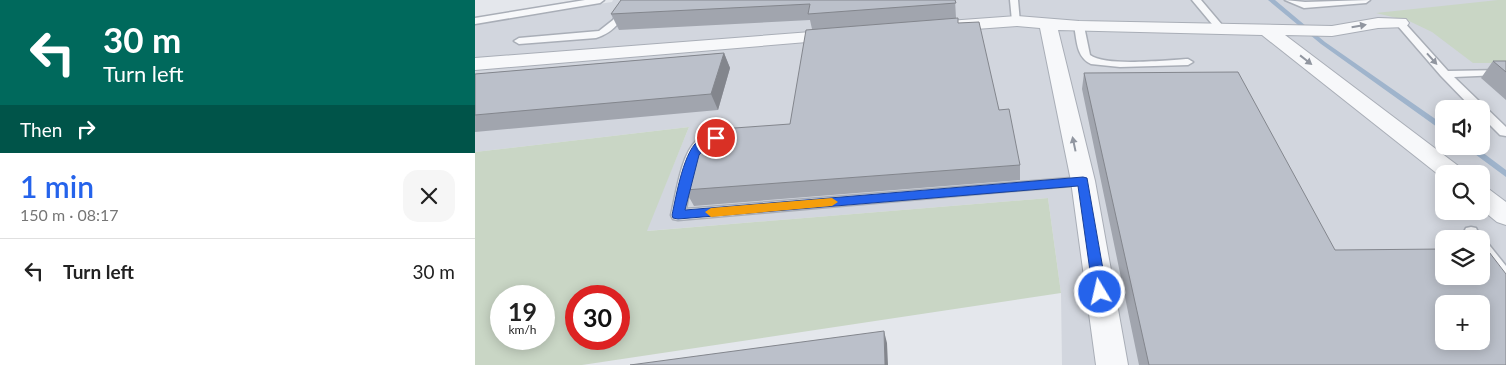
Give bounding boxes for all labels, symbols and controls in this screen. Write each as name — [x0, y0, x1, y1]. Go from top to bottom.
text: 30 m — [103, 18, 181, 60]
icon: left — [20, 20, 85, 85]
one-way arrow — [1351, 22, 1367, 30]
one-way arrow — [1427, 53, 1438, 66]
one-way arrow — [1299, 55, 1312, 66]
text: Turn left — [103, 60, 184, 87]
map controls — [1435, 100, 1490, 350]
button: sound — [1435, 100, 1490, 155]
icon: right — [72, 115, 100, 143]
pin — [695, 117, 737, 159]
text: Then — [20, 118, 62, 141]
icon: arrive — [702, 124, 730, 152]
one-way arrow — [1070, 136, 1078, 152]
button: search — [1435, 165, 1490, 220]
text: 1 min — [20, 168, 94, 204]
button: close — [403, 170, 455, 222]
text: 150 m · 08:17 — [20, 205, 119, 224]
button: layers — [1435, 230, 1490, 285]
icon: left — [20, 257, 48, 285]
text: Turn left — [63, 260, 134, 283]
text: 30 m — [412, 260, 455, 283]
position arrow — [1073, 265, 1125, 317]
speed limit sign: 30 — [565, 285, 630, 350]
button: + — [1435, 295, 1490, 350]
text: 19 — [508, 296, 537, 326]
text: km/h — [508, 322, 537, 337]

